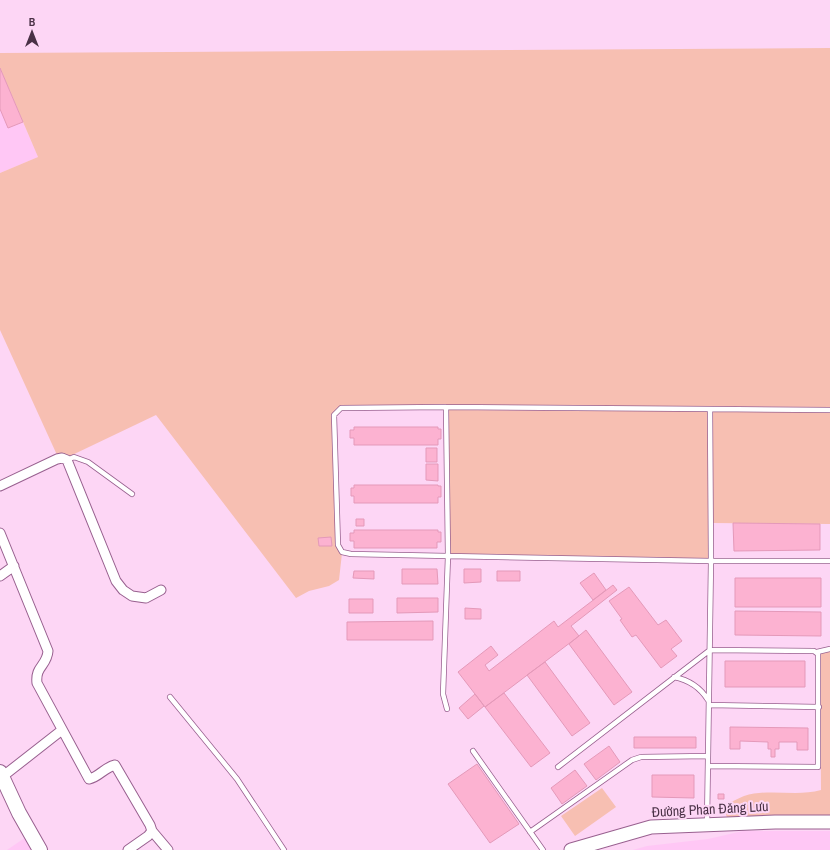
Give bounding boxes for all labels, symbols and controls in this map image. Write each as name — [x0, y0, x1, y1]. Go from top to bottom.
north arrow — [12, 12, 52, 52]
text: B — [29, 15, 36, 29]
street label: Đường Phan Đăng Lưu — [651, 797, 769, 821]

